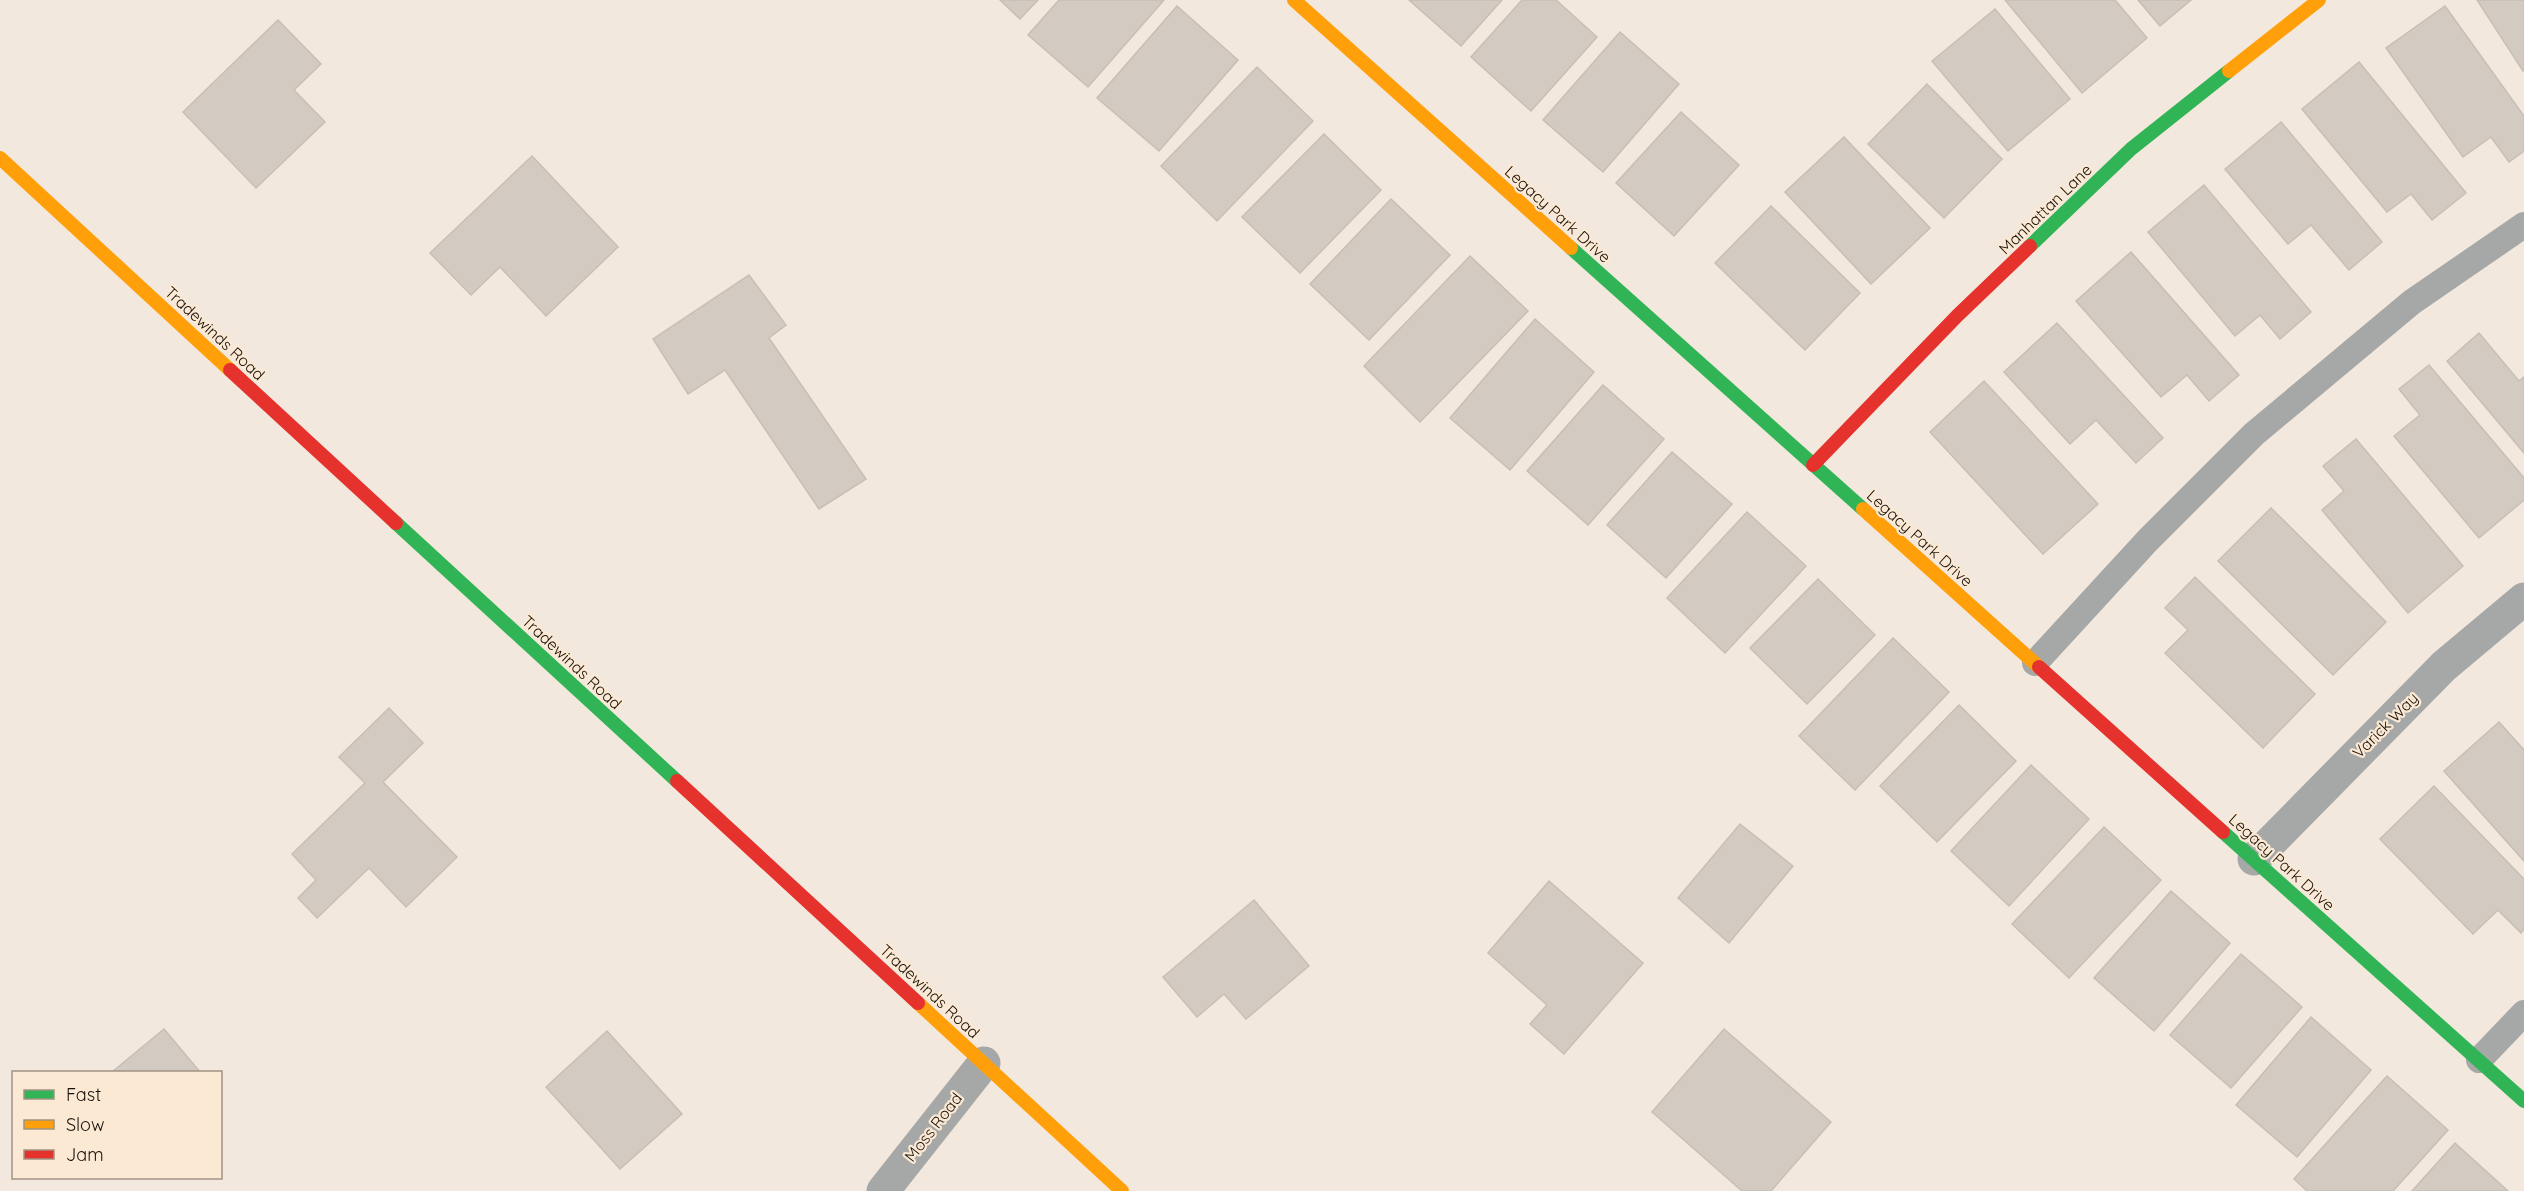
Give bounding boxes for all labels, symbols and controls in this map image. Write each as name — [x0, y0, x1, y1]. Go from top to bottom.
street label: Manhattan Lane — [1994, 160, 2096, 258]
street label: Legacy Park Drive — [1501, 161, 1615, 267]
street label: Tradewinds Road — [161, 282, 269, 384]
street label: Legacy Park Drive — [1863, 485, 1977, 591]
street label: Tradewinds Road — [518, 611, 626, 713]
street label: Varick Way — [2348, 688, 2422, 762]
street label: Legacy Park Drive — [2225, 809, 2339, 915]
street label: Tradewinds Road — [876, 940, 984, 1042]
legend — [12, 1071, 222, 1179]
text: Fast — [66, 1083, 101, 1106]
street label: Moss Road — [900, 1089, 966, 1165]
text: Slow — [66, 1113, 104, 1136]
text: Jam — [66, 1143, 104, 1166]

